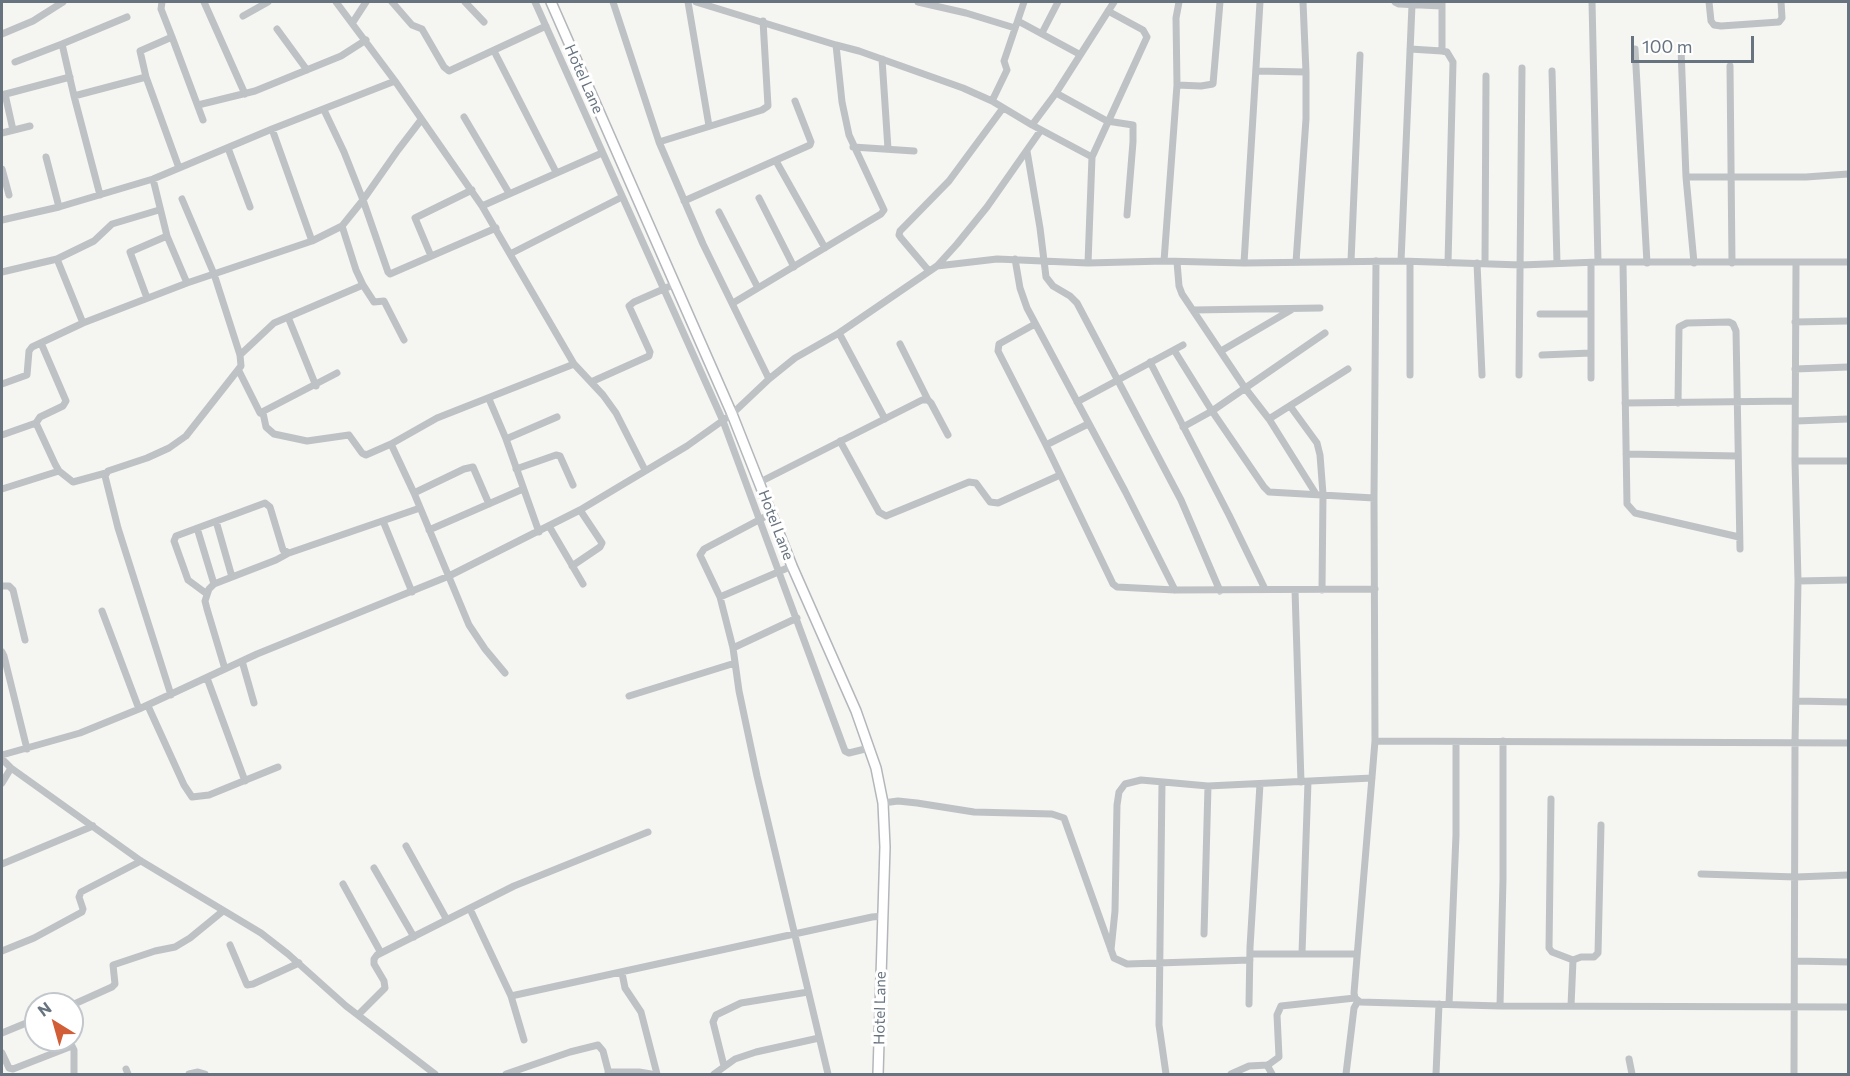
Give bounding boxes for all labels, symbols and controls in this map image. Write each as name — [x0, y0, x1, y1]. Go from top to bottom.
scale bar — [1634, 24, 1757, 62]
text: 100 m — [1642, 35, 1692, 57]
street label: Hotel Lane — [561, 42, 607, 116]
street label: Hotel Lane — [754, 487, 798, 563]
street label: Hotel Lane — [870, 971, 890, 1045]
north arrow — [24, 992, 84, 1052]
text: N — [34, 998, 55, 1020]

